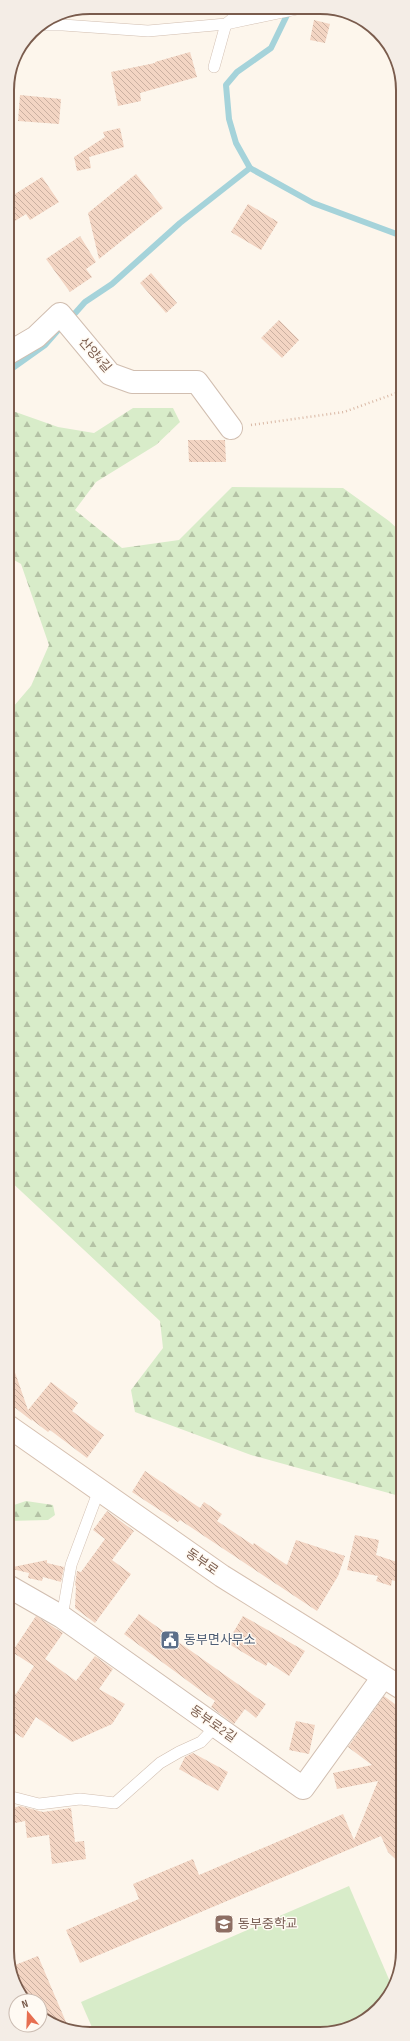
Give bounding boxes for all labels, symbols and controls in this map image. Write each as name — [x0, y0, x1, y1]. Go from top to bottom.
street label: 산양4길 — [75, 334, 115, 376]
street label: 동부로 — [183, 1545, 221, 1579]
public building icon: 동부면사무소 — [159, 1629, 181, 1651]
place label: 동부면사무소 — [184, 1632, 256, 1648]
street label: 동부로2길 — [187, 1702, 239, 1746]
school or university icon: 동부중학교 — [213, 1913, 235, 1935]
place label: 동부중학교 — [238, 1916, 298, 1932]
north arrow — [8, 1993, 48, 2033]
text: N — [20, 1997, 30, 2011]

